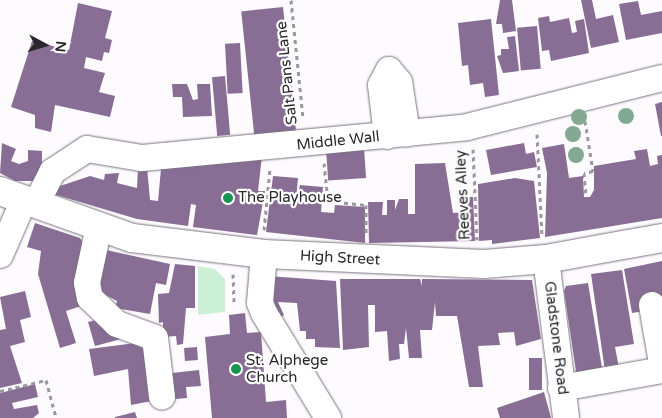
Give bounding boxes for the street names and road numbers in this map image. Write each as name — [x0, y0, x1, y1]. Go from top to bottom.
street label: Salt Pans Lane — [273, 20, 301, 126]
street label: Middle Wall — [295, 128, 381, 154]
street label: Reeves Alley — [452, 150, 474, 240]
street label: High Street — [299, 247, 381, 269]
street label: Gladstone Road — [540, 280, 572, 396]

